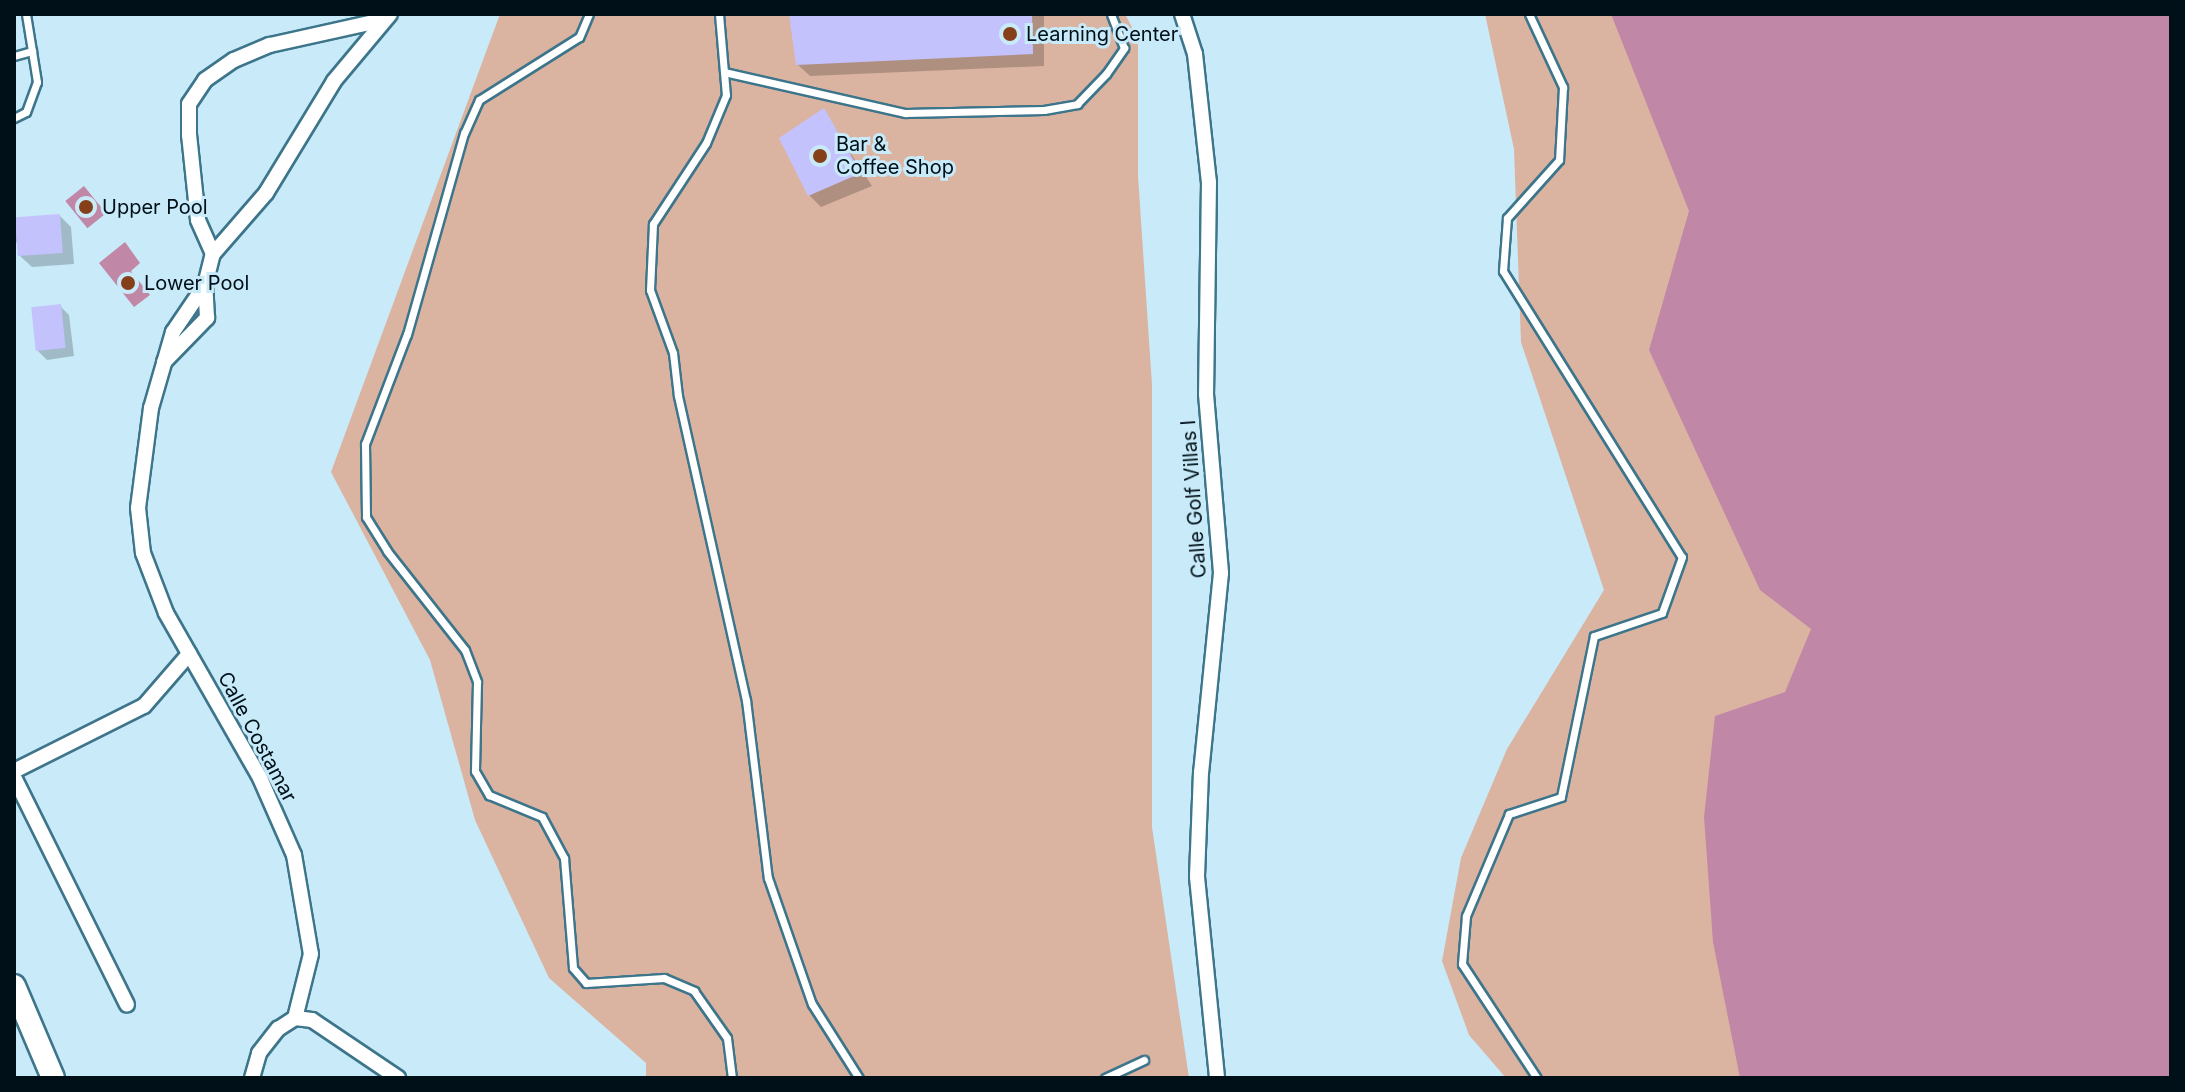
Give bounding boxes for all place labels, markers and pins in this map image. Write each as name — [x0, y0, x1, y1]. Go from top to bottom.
place label: Learning Center — [1026, 22, 1178, 46]
marker: Learning Center — [1001, 25, 1019, 43]
place label: Bar & Coffee Shop — [836, 132, 954, 179]
marker: Bar & Coffee Shop — [811, 147, 829, 165]
place label: Upper Pool — [102, 195, 208, 219]
marker: Upper Pool — [77, 198, 95, 216]
place label: Lower Pool — [144, 271, 249, 295]
marker: Lower Pool — [119, 274, 137, 292]

